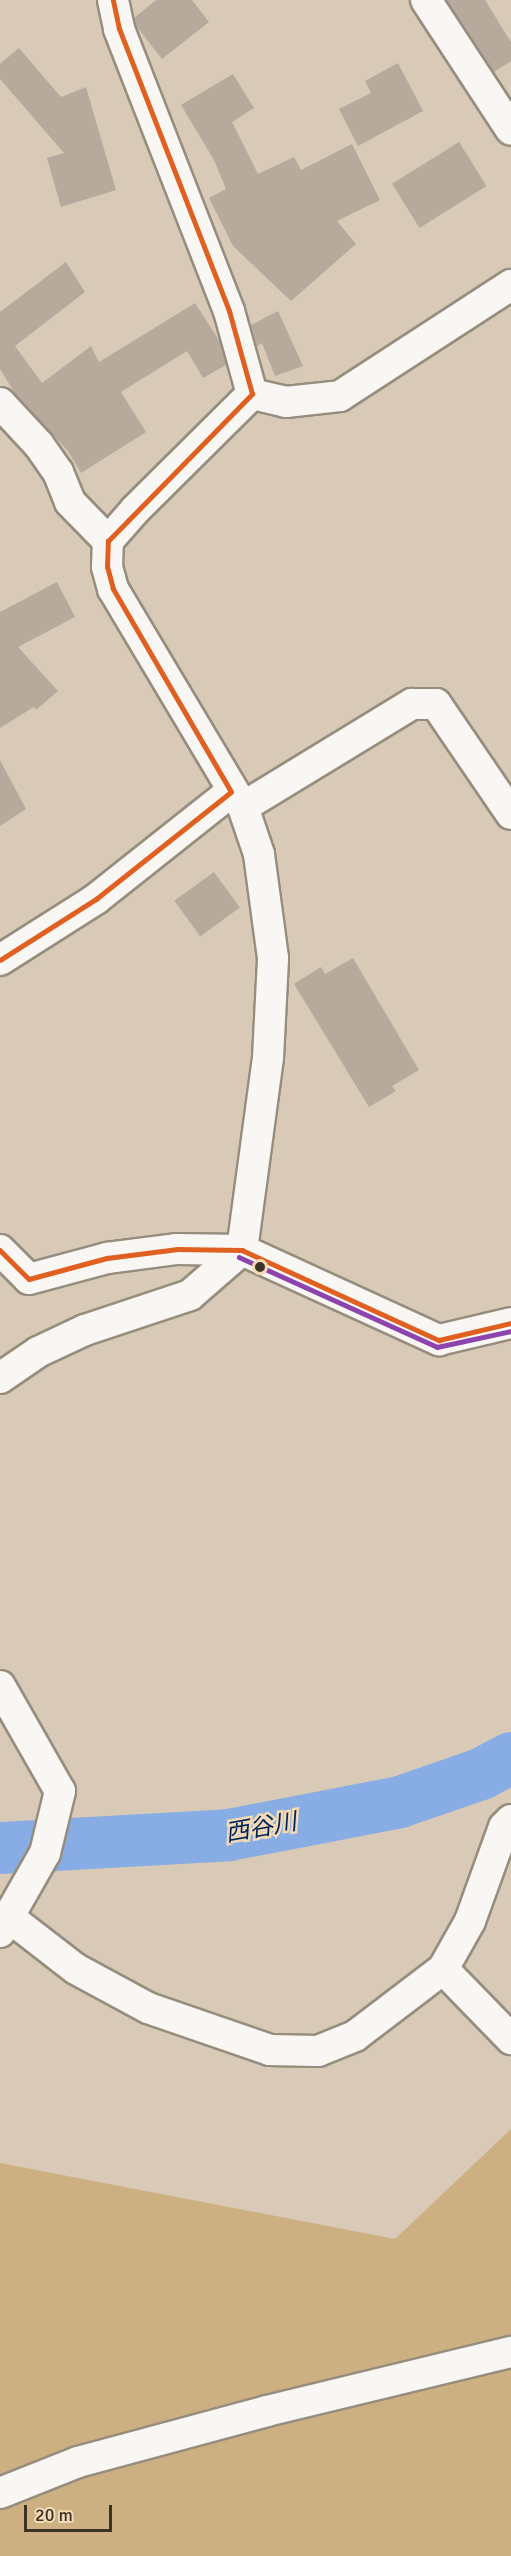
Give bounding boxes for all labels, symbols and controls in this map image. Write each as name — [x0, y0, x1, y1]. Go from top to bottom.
unlabelled marker — [254, 1261, 266, 1273]
water label: 西谷川 — [223, 1808, 299, 1848]
scale bar — [27, 2493, 116, 2531]
text: 20 m — [35, 2504, 73, 2526]

